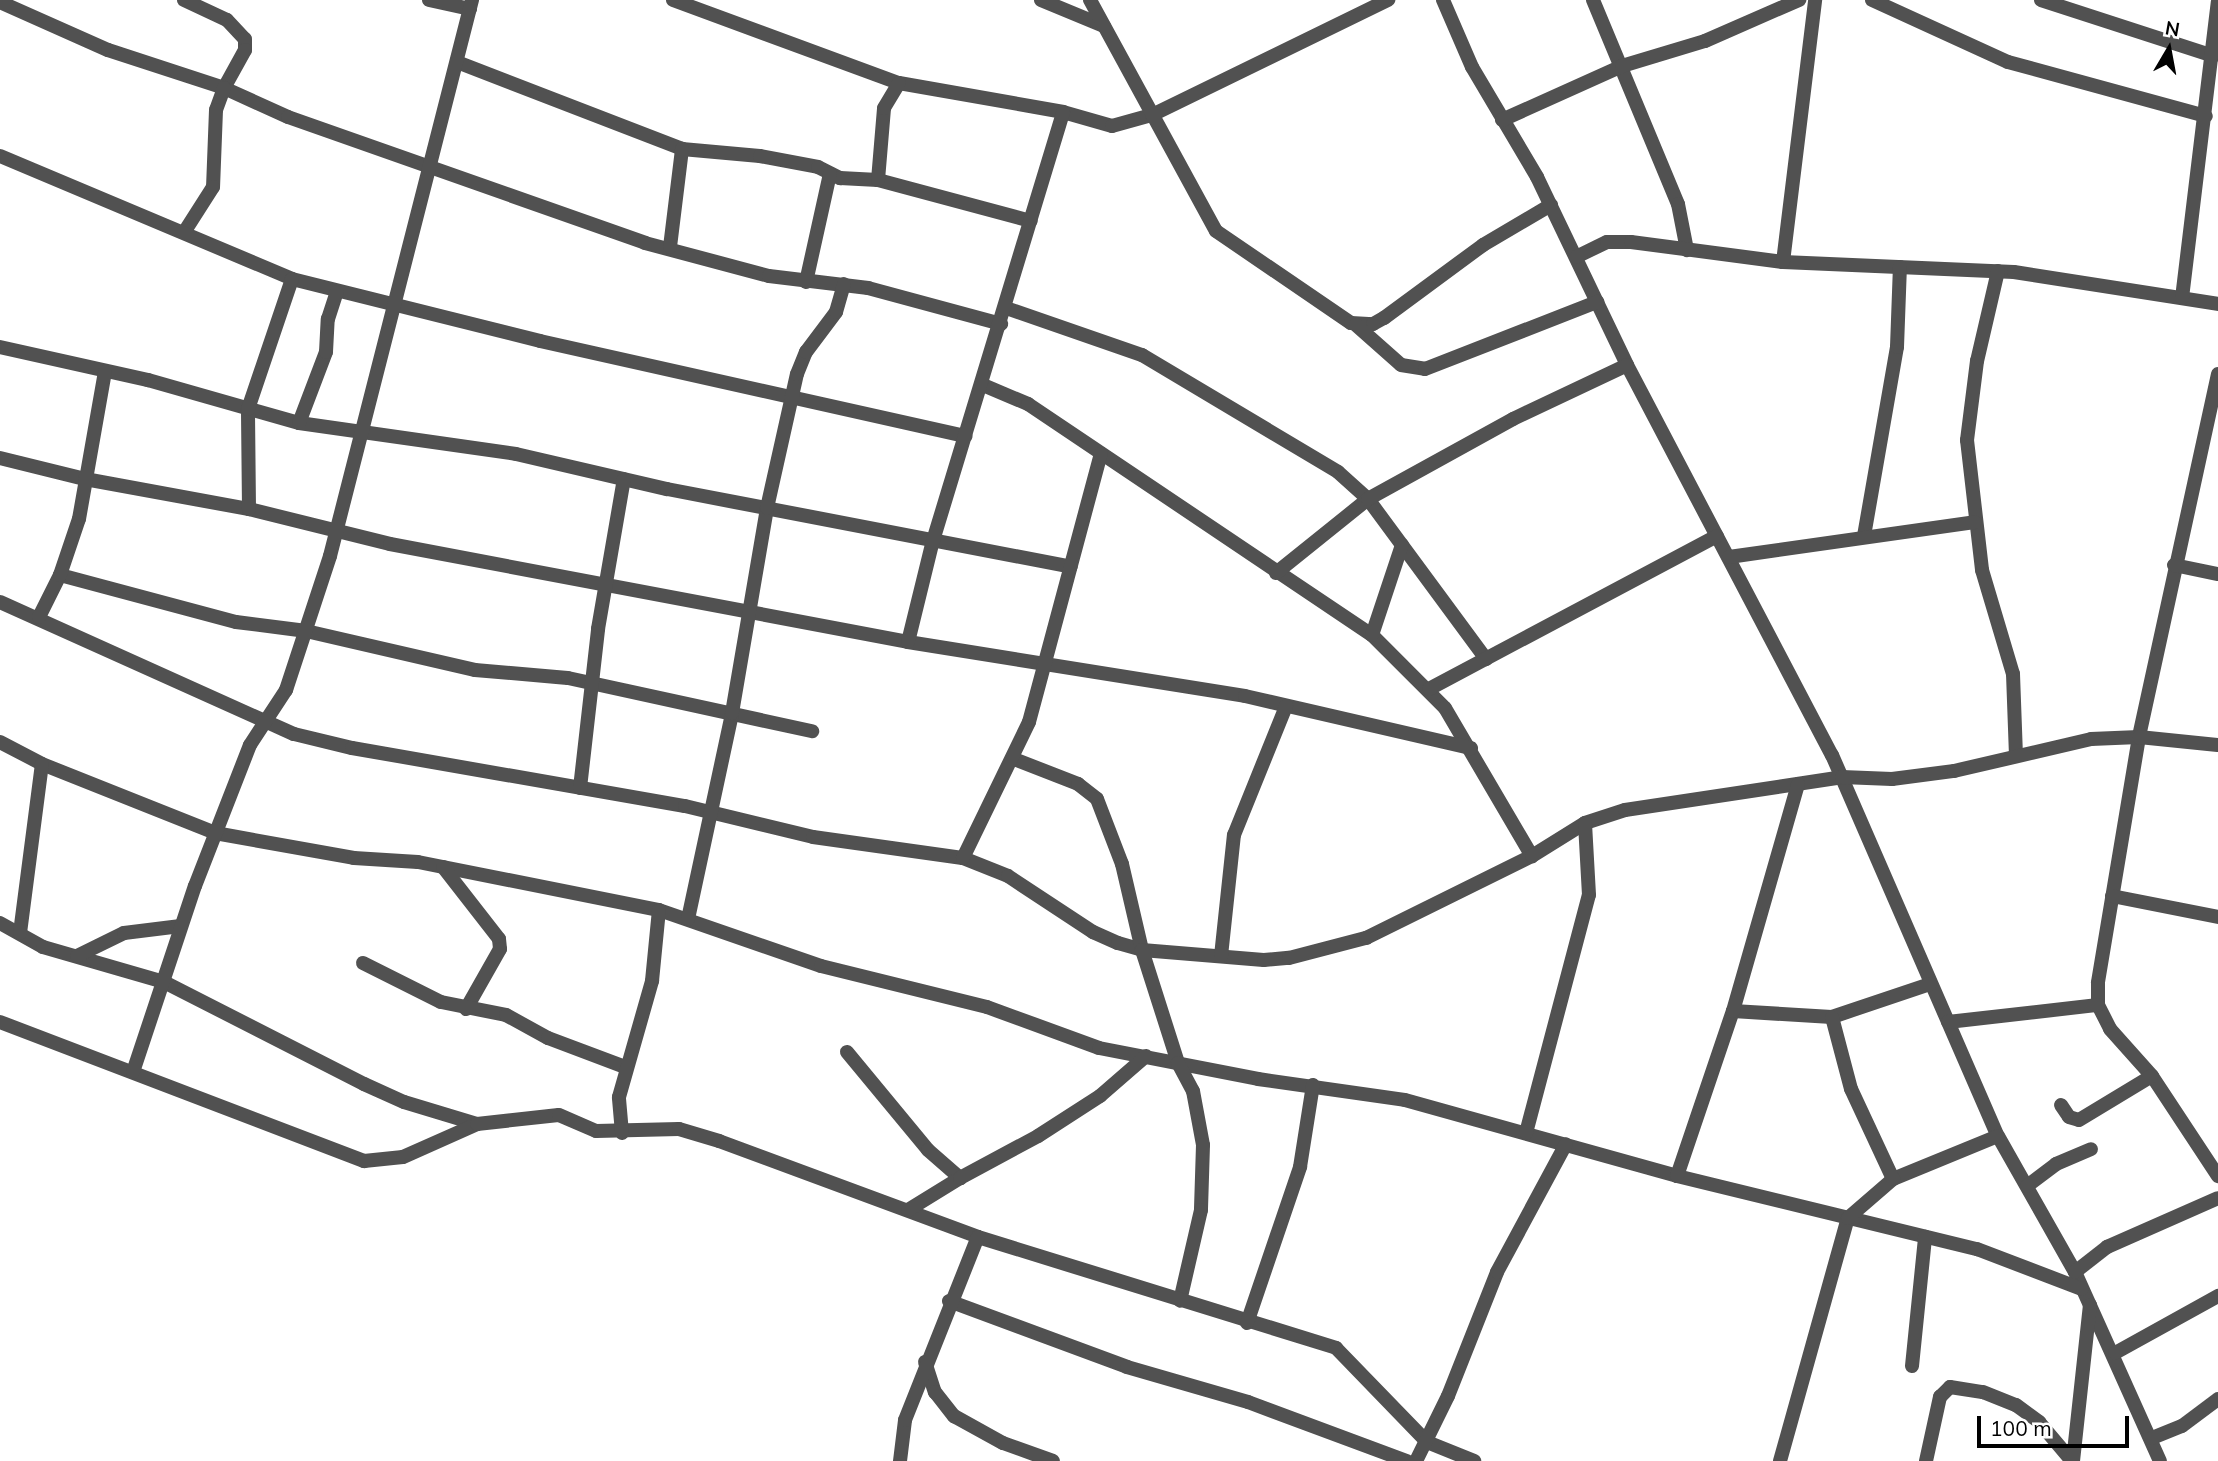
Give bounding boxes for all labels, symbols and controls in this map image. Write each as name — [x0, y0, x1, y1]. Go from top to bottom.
north arrow — [2134, 14, 2204, 84]
text: N — [2163, 15, 2182, 41]
scale bar — [1980, 1402, 2132, 1446]
text: 100 m — [1990, 1415, 2052, 1441]

